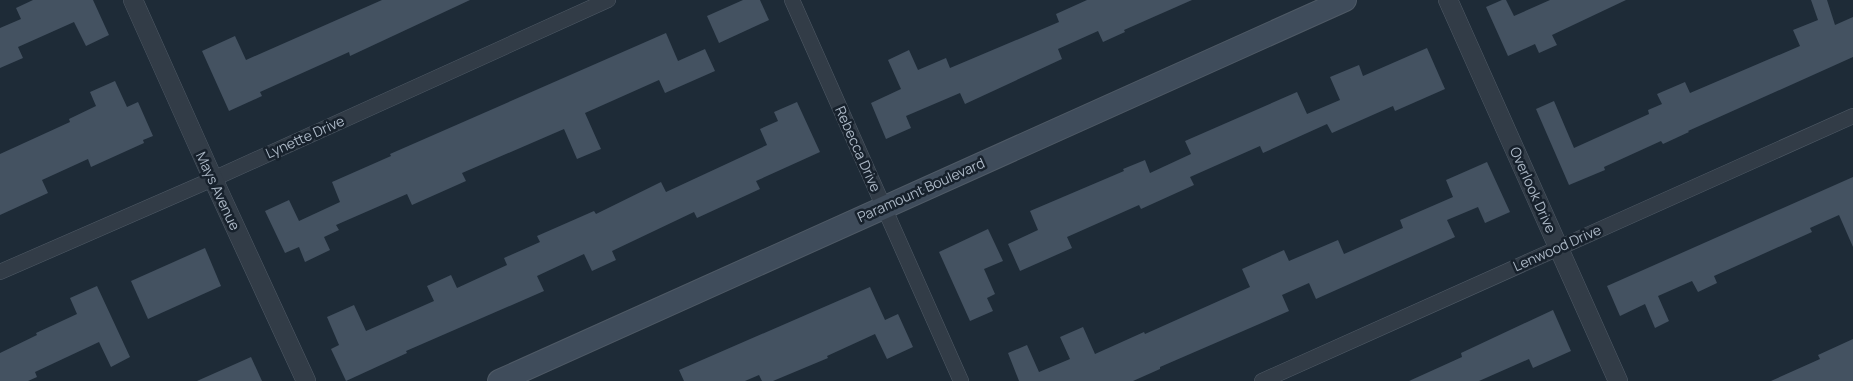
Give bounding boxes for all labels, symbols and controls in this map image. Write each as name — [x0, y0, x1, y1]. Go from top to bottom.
street label: Rebecca Drive — [831, 103, 886, 195]
street label: Lynette Drive — [262, 111, 347, 162]
street label: Overlook Drive — [1506, 144, 1561, 236]
street label: Mays Avenue — [192, 148, 245, 233]
street label: Paramount Boulevard — [854, 153, 988, 226]
street label: Lenwood Drive — [1510, 220, 1604, 275]

